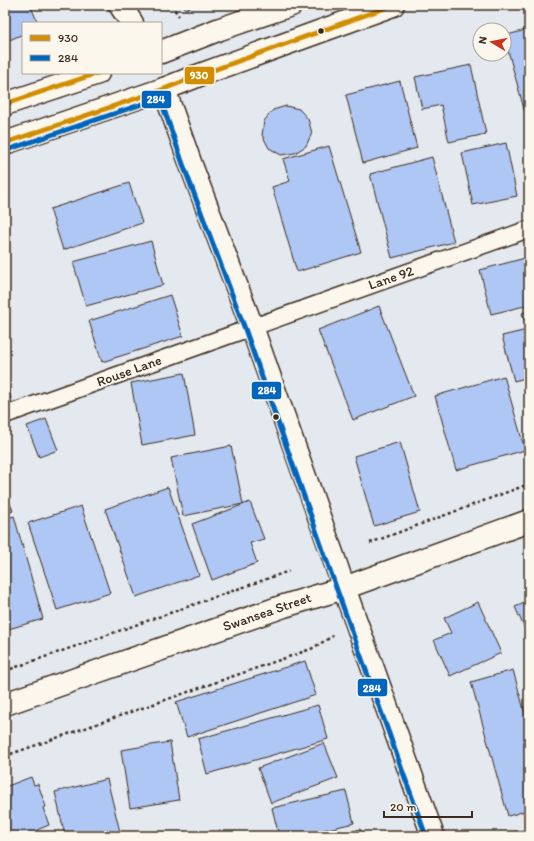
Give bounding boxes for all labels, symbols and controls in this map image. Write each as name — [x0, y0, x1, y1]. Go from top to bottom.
legend — [22, 22, 162, 74]
north arrow — [472, 22, 512, 62]
unlabelled marker — [316, 26, 326, 36]
text: 930 — [58, 31, 78, 45]
text: N — [476, 36, 490, 45]
text: 284 — [58, 51, 78, 65]
line badge: 930 — [184, 66, 215, 85]
text: 930 — [190, 69, 208, 82]
line badge: 284 — [141, 90, 172, 109]
text: 284 — [147, 93, 166, 106]
street label: Lane 92 — [366, 262, 416, 294]
street label: Rouse Lane — [94, 351, 164, 391]
line badge: 284 — [251, 381, 282, 400]
text: 284 — [258, 384, 277, 397]
unlabelled marker — [271, 412, 281, 422]
street label: Swansea Street — [221, 589, 313, 635]
line badge: 284 — [357, 678, 388, 697]
text: 284 — [363, 682, 382, 695]
scale bar — [384, 793, 472, 819]
text: 20 m — [390, 800, 417, 814]

